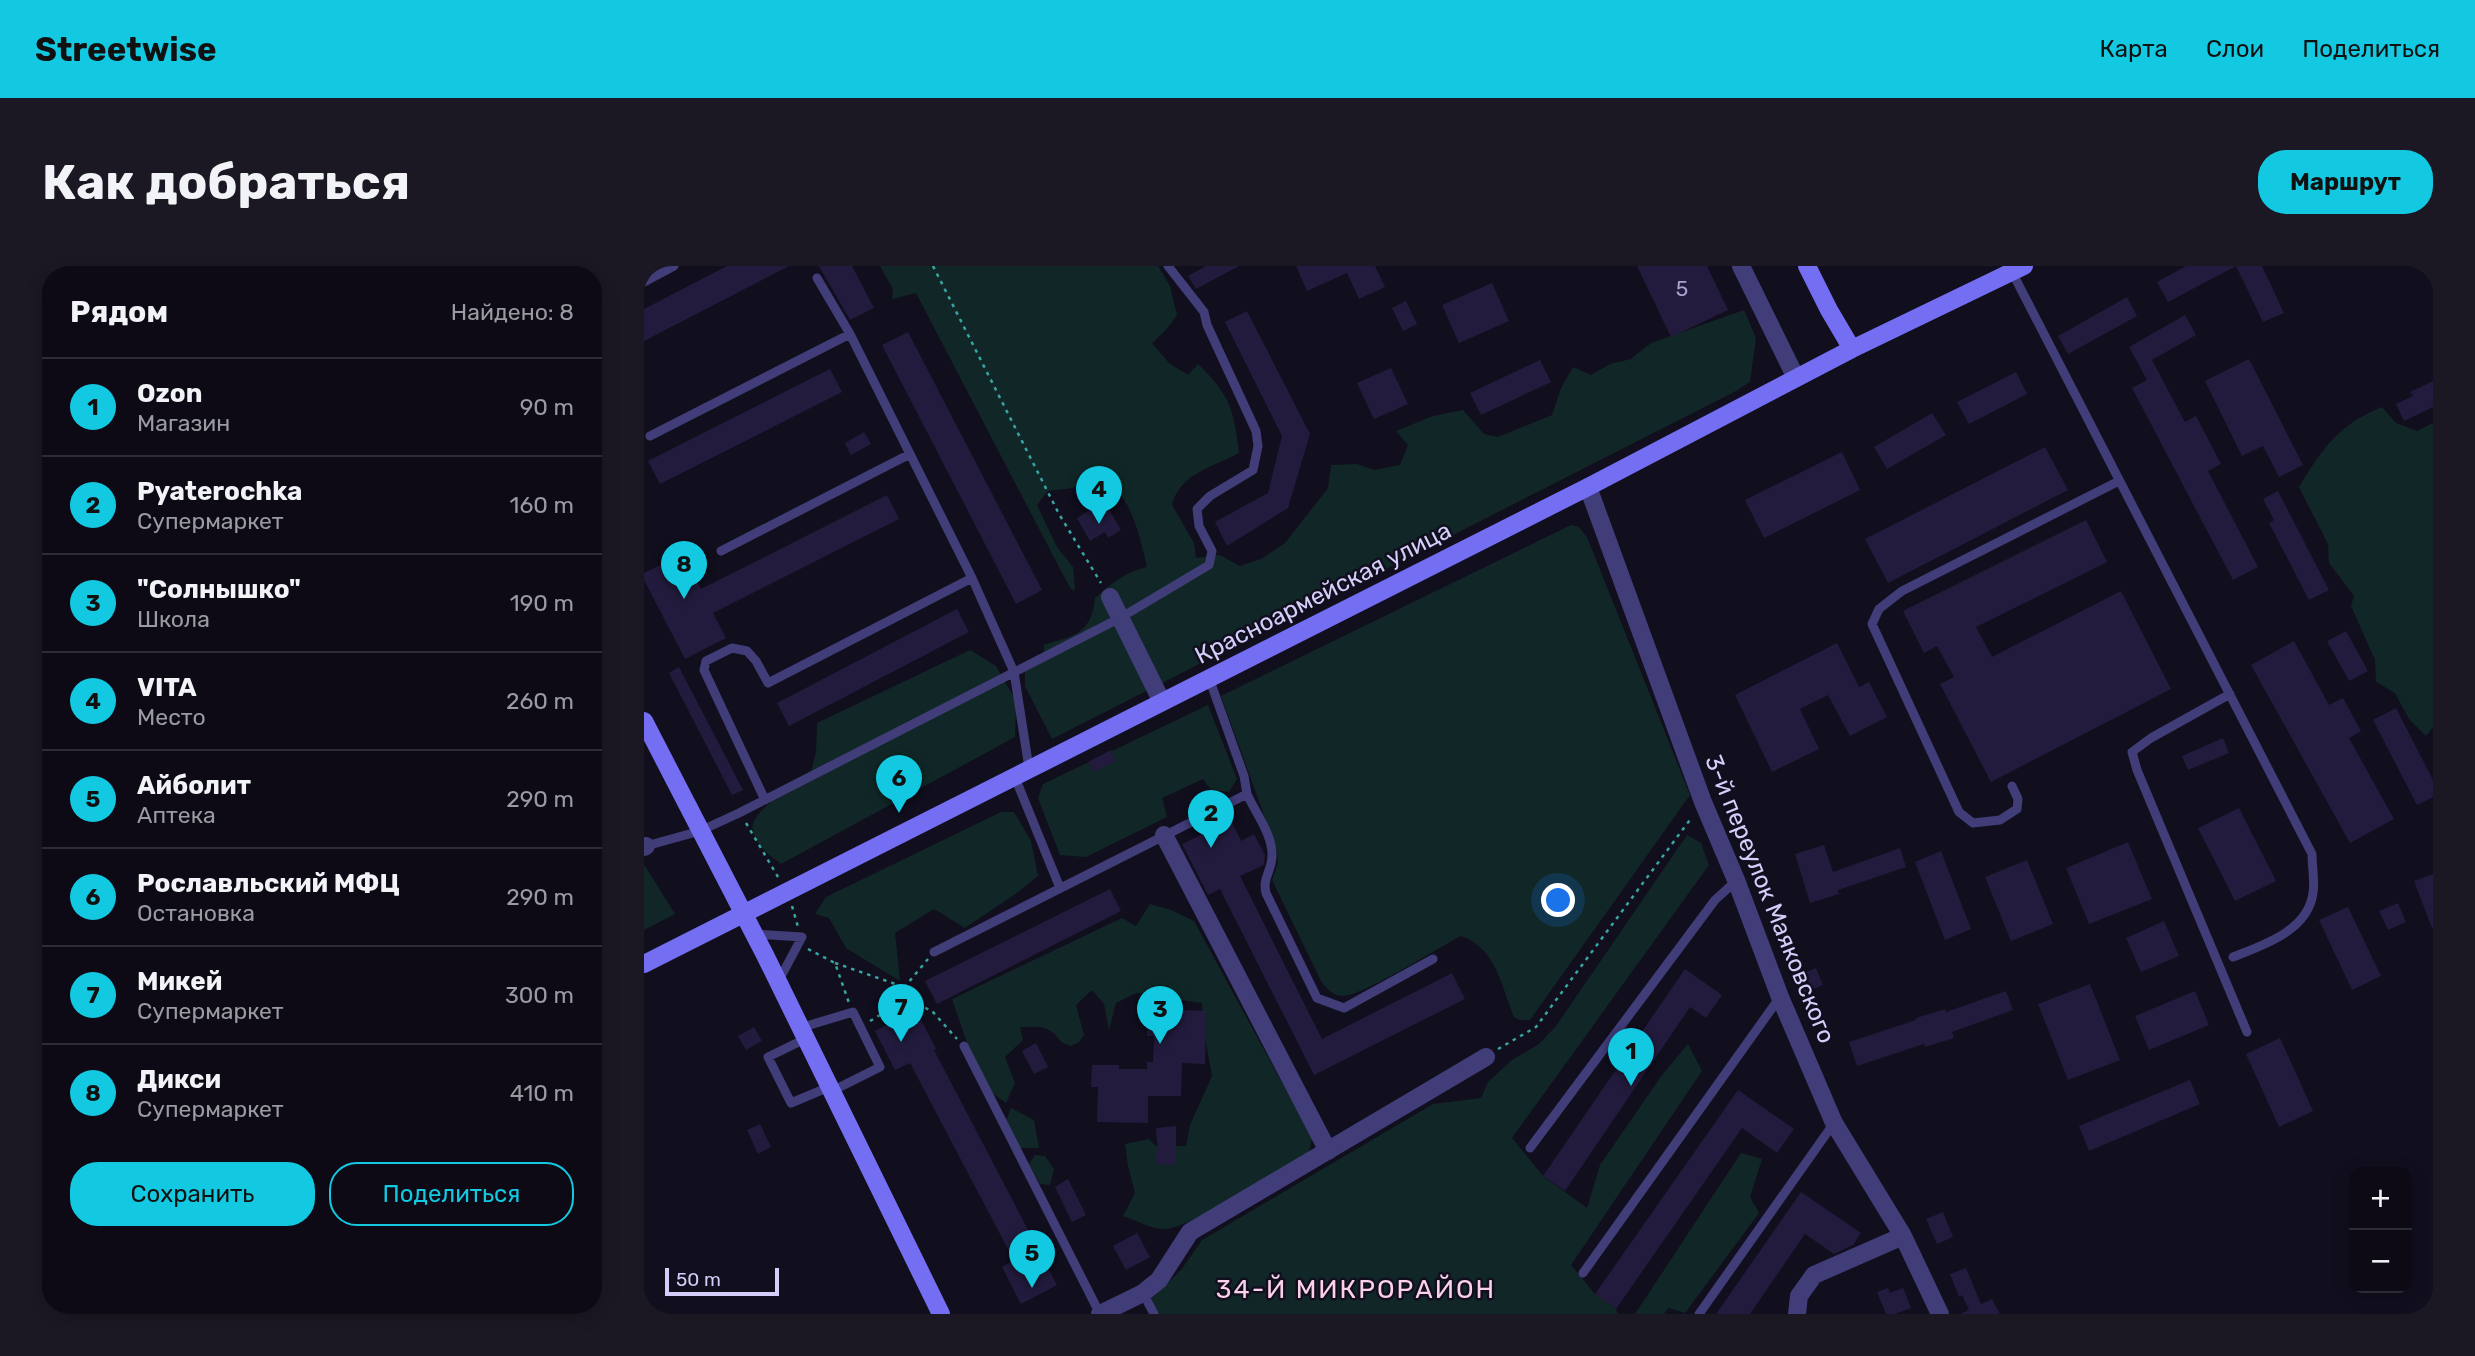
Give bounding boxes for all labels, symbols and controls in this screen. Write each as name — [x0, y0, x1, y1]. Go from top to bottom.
text: Streetwise — [35, 30, 217, 69]
text: Карта — [2099, 35, 2168, 63]
text: Слои — [2206, 35, 2264, 63]
text: Поделиться — [2302, 35, 2440, 63]
button: Маршрут — [2258, 150, 2433, 214]
text: Как добраться — [42, 153, 410, 211]
house number: 5 — [1676, 276, 1688, 301]
text: Рядом — [70, 294, 168, 330]
text: Найдено: 8 — [451, 298, 574, 326]
text: Ozon — [137, 378, 202, 409]
text: 1 — [87, 393, 99, 421]
text: 90 m — [520, 393, 574, 421]
text: Магазин — [137, 409, 230, 437]
pin: 4 — [1076, 466, 1122, 524]
text: Pyaterochka — [137, 476, 302, 507]
text: 2 — [86, 491, 100, 519]
text: 160 m — [510, 491, 574, 519]
text: Супермаркет — [137, 507, 284, 535]
street label: Красноармейская улица — [1190, 516, 1456, 670]
pin: 8 — [661, 541, 707, 599]
text: "Солнышко" — [137, 574, 301, 605]
text: 3 — [85, 589, 101, 617]
text: 190 m — [510, 589, 574, 617]
text: Школа — [137, 605, 210, 633]
text: VITA — [137, 672, 197, 703]
text: 4 — [85, 687, 101, 715]
text: 260 m — [506, 687, 574, 715]
text: Место — [137, 703, 206, 731]
street label: 3-й переулок Маяковского — [1699, 751, 1841, 1047]
pin: 6 — [876, 755, 922, 813]
text: Айболит — [137, 770, 251, 801]
text: 5 — [86, 785, 100, 813]
text: 290 m — [506, 785, 574, 813]
pin: 2 — [1188, 790, 1234, 848]
text: Аптека — [137, 801, 216, 829]
text: Рославльский МФЦ — [137, 868, 400, 899]
text: 6 — [86, 883, 100, 911]
text: 290 m — [506, 883, 574, 911]
your location — [1541, 883, 1575, 917]
text: Остановка — [137, 899, 255, 927]
text: Микей — [137, 966, 222, 997]
text: 7 — [86, 981, 100, 1009]
text: 300 m — [505, 981, 574, 1009]
pin: 7 — [878, 984, 924, 1042]
pin: 3 — [1137, 986, 1183, 1044]
text: Супермаркет — [137, 997, 284, 1025]
pin: 1 — [1608, 1028, 1654, 1086]
text: Дикси — [137, 1064, 221, 1095]
text: 8 — [85, 1079, 101, 1107]
text: 410 m — [510, 1079, 574, 1107]
text: Супермаркет — [137, 1095, 284, 1123]
button: Сохранить — [70, 1162, 315, 1226]
button: Поделиться — [329, 1162, 574, 1226]
map controls — [2349, 1167, 2412, 1293]
button: + — [2349, 1167, 2412, 1230]
pin: 5 — [1009, 1230, 1055, 1288]
button: − — [2349, 1230, 2412, 1293]
scale bar — [665, 1265, 779, 1297]
text: 50 m — [676, 1268, 721, 1291]
district label: 34-Й МИКРОРАЙОН — [1216, 1274, 1496, 1305]

